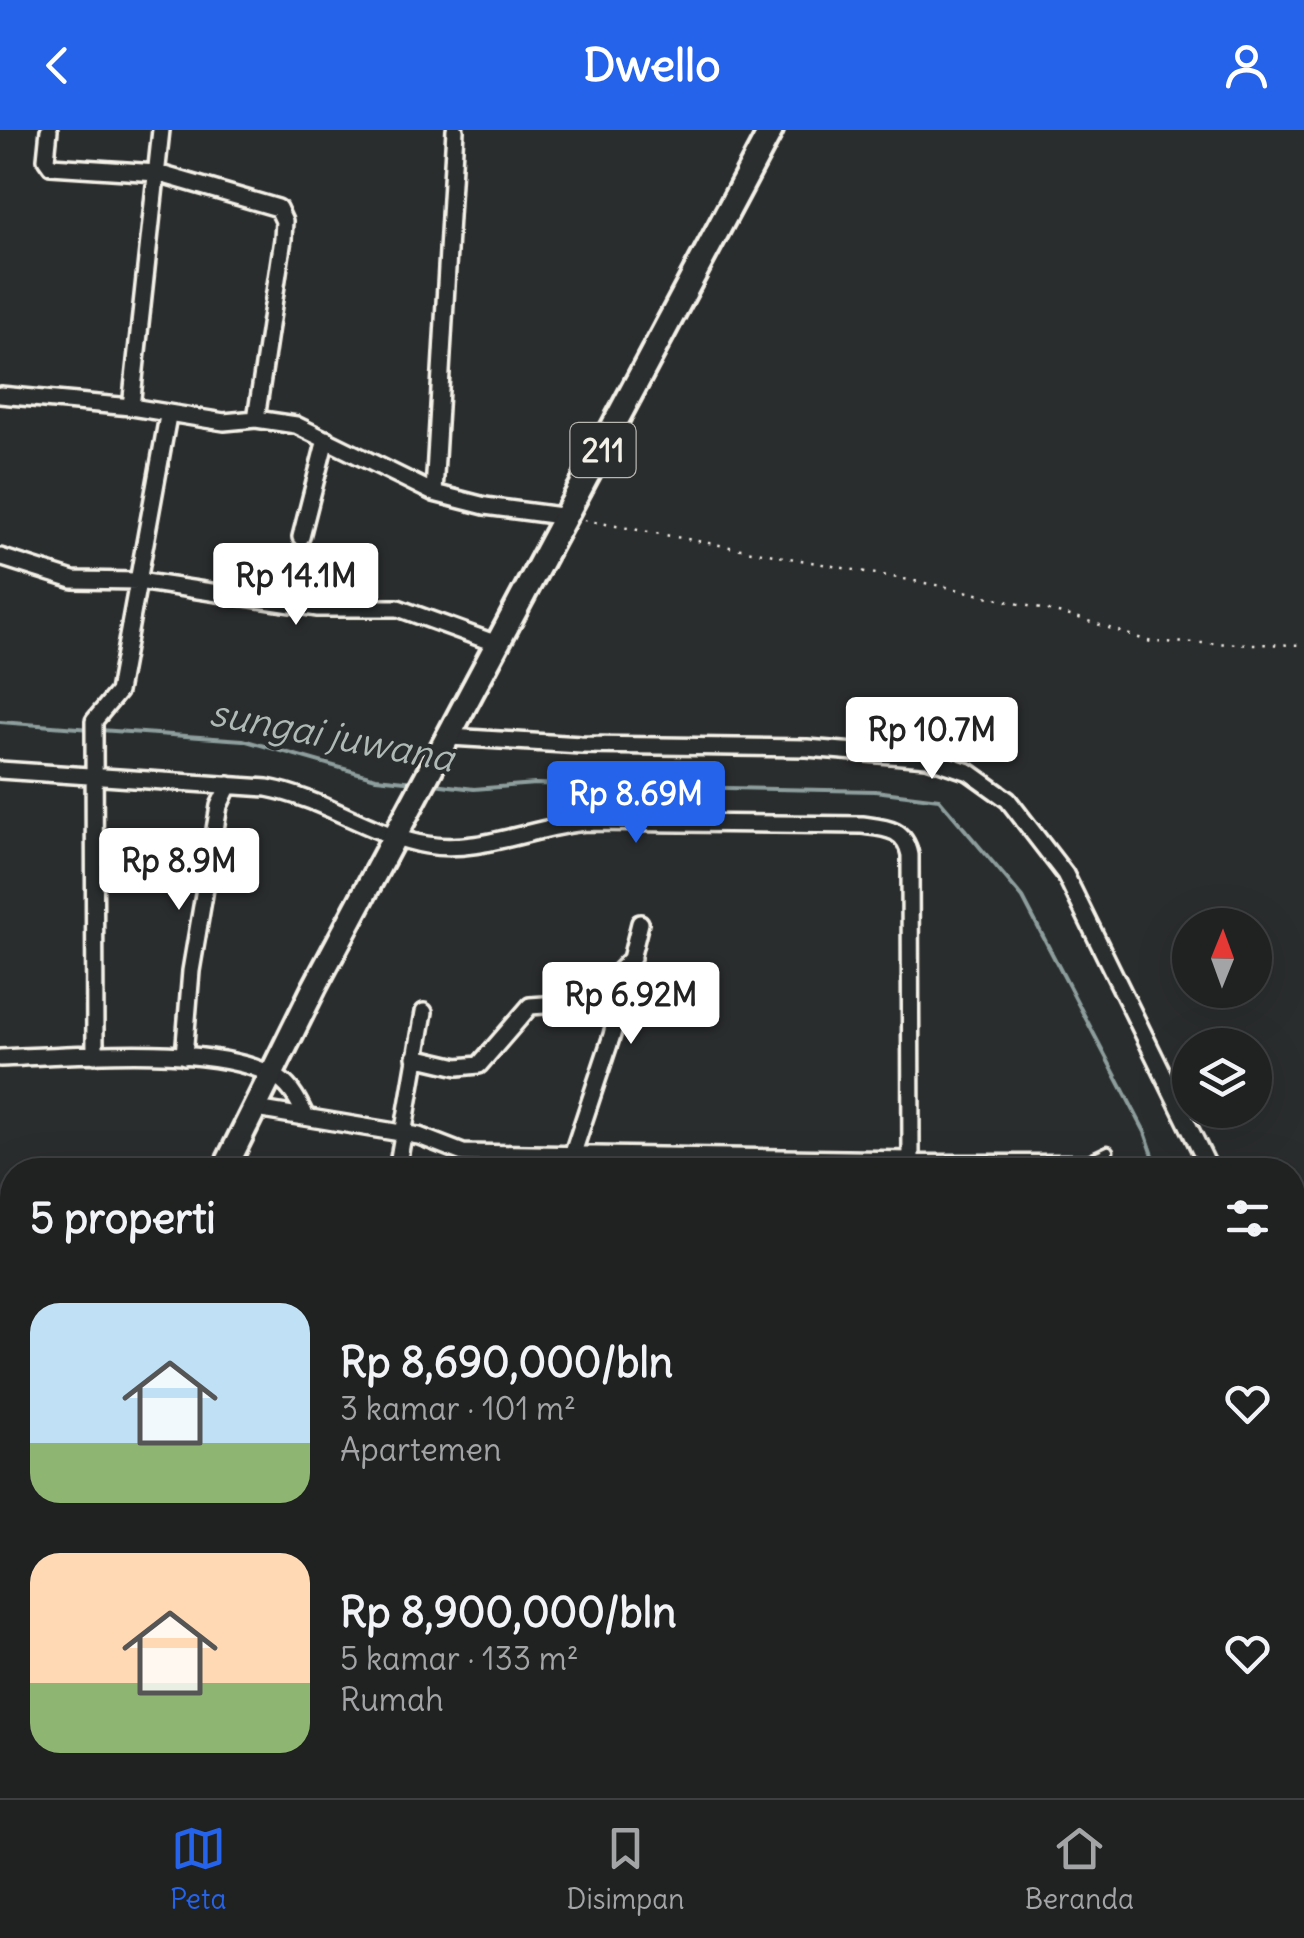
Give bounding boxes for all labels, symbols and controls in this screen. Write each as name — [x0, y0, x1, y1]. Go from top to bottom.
text: Dwello — [584, 37, 720, 93]
icon: back — [30, 38, 85, 93]
icon: person — [1219, 38, 1274, 93]
road number: 211 — [570, 423, 636, 477]
pin: Rp 14.1M — [193, 543, 399, 628]
text: Rp 14.1M — [235, 555, 357, 596]
water label: sungai juwana — [206, 688, 460, 782]
pin: Rp 10.7M — [829, 697, 1035, 782]
text: Rp 10.7M — [868, 709, 996, 750]
pin: Rp 8.69M — [533, 761, 739, 846]
text: Rp 8.69M — [569, 773, 703, 814]
pin: Rp 8.9M — [87, 828, 271, 913]
text: Rp 8.9M — [121, 840, 237, 881]
north arrow — [1172, 908, 1272, 1008]
map controls — [1172, 908, 1272, 1128]
pin: Rp 6.92M — [528, 962, 734, 1047]
text: Rp 6.92M — [564, 974, 698, 1015]
button: layers — [1172, 1028, 1272, 1128]
icon: filters — [1220, 1191, 1275, 1246]
text: 5 properti — [30, 1192, 216, 1244]
text: Rp 8,690,000/bln — [340, 1336, 673, 1388]
icon: home — [110, 1343, 230, 1463]
icon: heart — [1220, 1376, 1275, 1431]
text: 3 kamar · 101 m² — [340, 1388, 576, 1429]
text: Apartemen — [340, 1429, 502, 1470]
text: Rp 8,900,000/bln — [340, 1586, 677, 1638]
icon: home — [110, 1593, 230, 1713]
icon: heart — [1220, 1626, 1275, 1681]
text: 5 kamar · 133 m² — [340, 1638, 579, 1679]
text: Rumah — [340, 1679, 444, 1720]
tab: Peta — [170, 1821, 226, 1917]
tab: Disimpan — [567, 1821, 684, 1917]
tab: Beranda — [1025, 1821, 1134, 1917]

